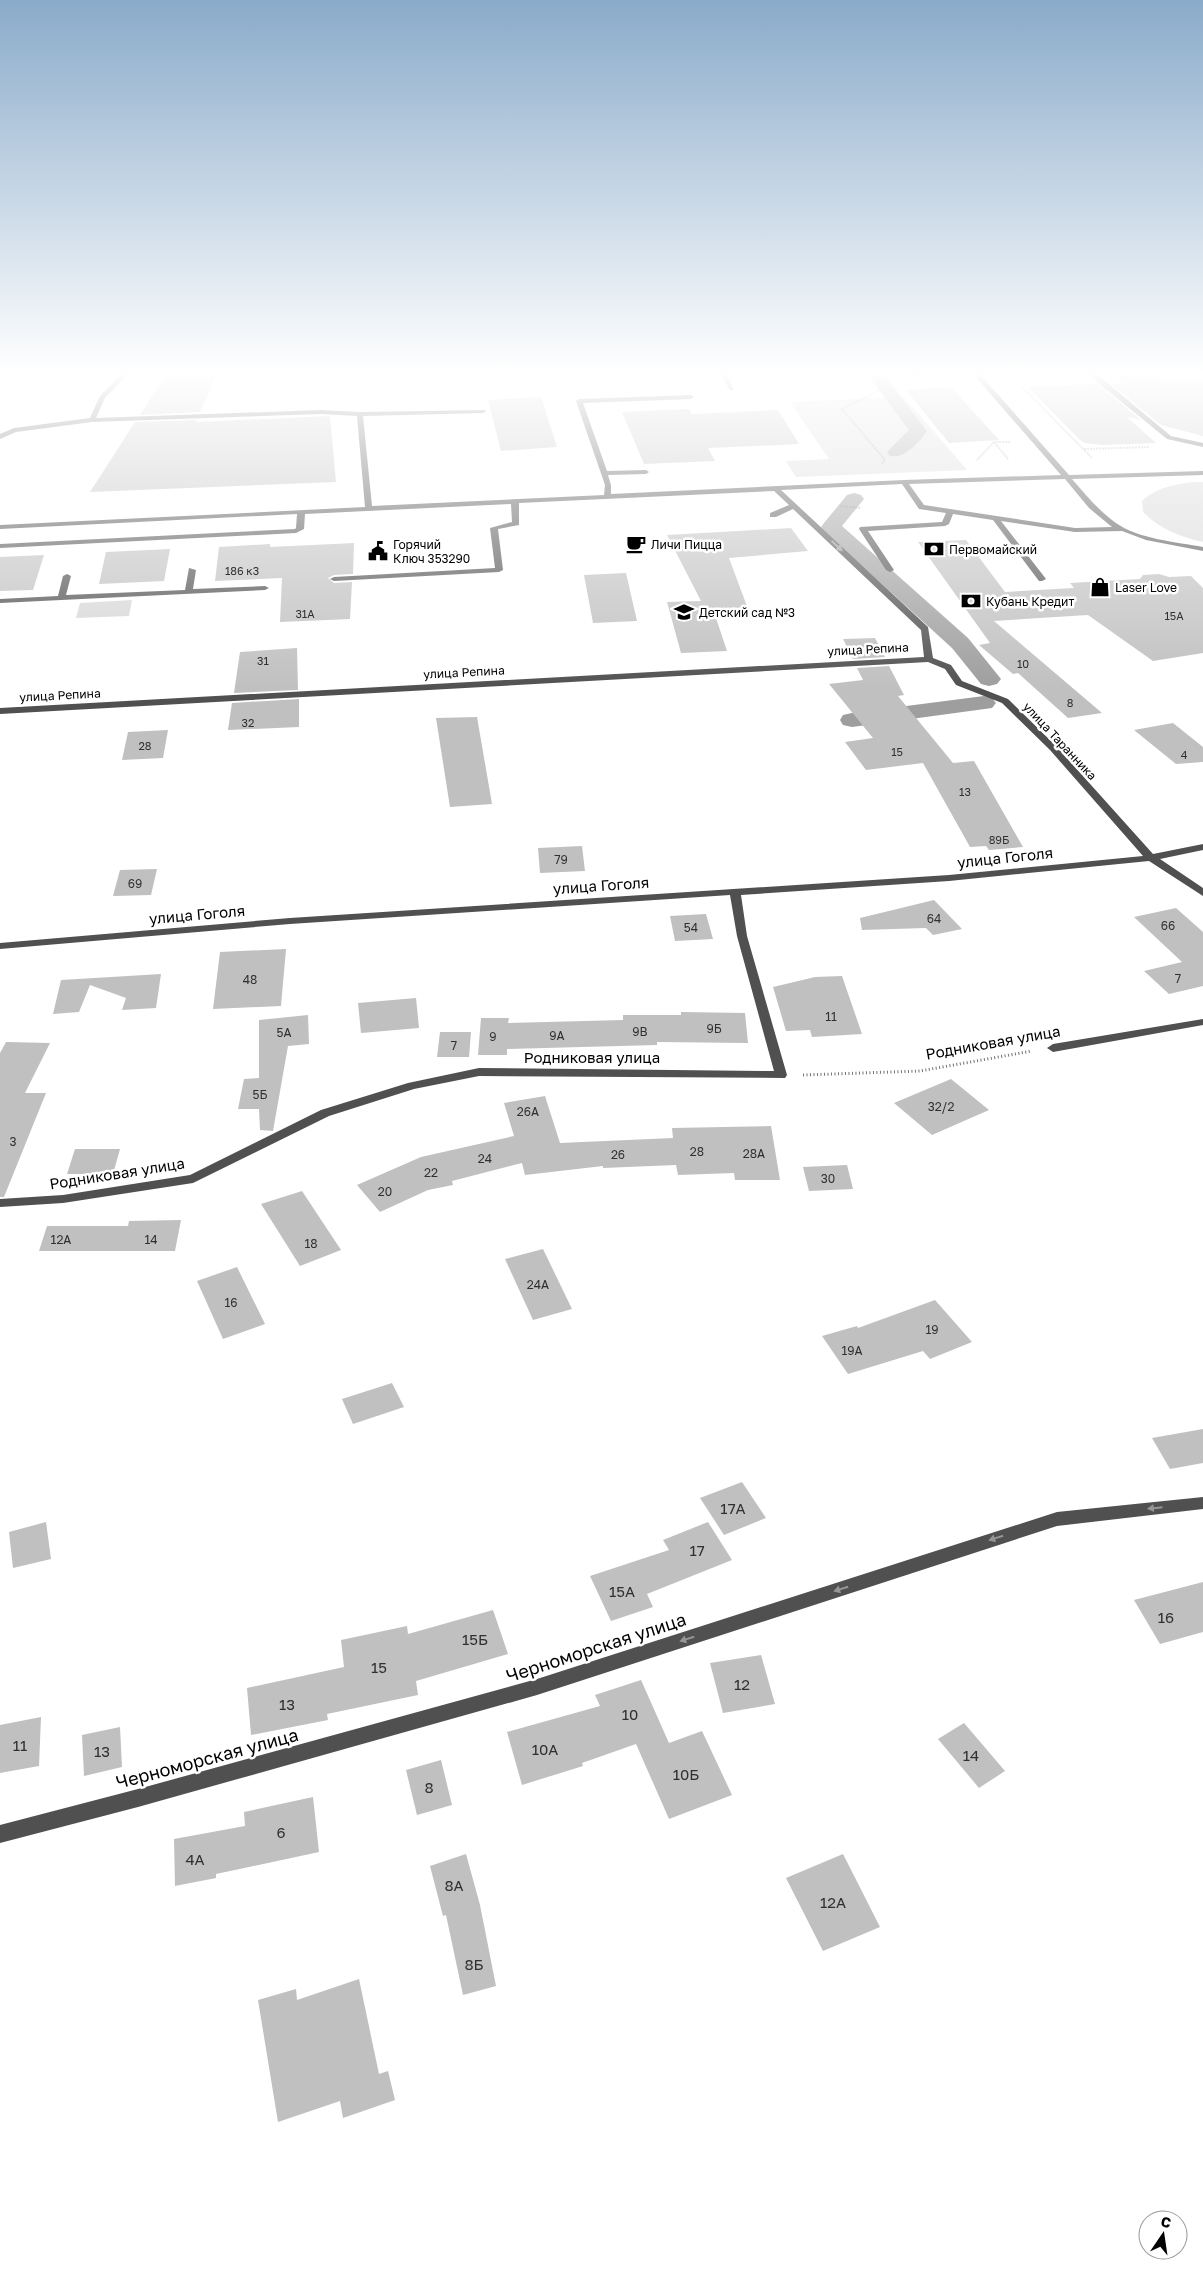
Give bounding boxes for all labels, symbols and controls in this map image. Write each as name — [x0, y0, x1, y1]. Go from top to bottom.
cafe icon: Личи Пицца — [625, 533, 647, 555]
place label: Горячий Ключ 353290 — [393, 537, 470, 566]
place label: Личи Пицца — [651, 537, 722, 552]
bank icon: Первомайский — [923, 538, 945, 560]
public building icon: Горячий Ключ 353290 — [367, 540, 389, 562]
one-way arrow — [830, 540, 842, 552]
place label: Первомайский — [949, 542, 1037, 557]
house number: 186 к3 — [225, 564, 259, 577]
shop icon: Laser Love — [1089, 576, 1111, 598]
place label: Laser Love — [1115, 580, 1177, 595]
bank icon: Кубань Кредит — [960, 590, 982, 612]
place label: Кубань Кредит — [986, 594, 1074, 609]
school or university icon: Детский сад №3 — [673, 601, 695, 623]
place label: Детский сад №3 — [699, 605, 795, 620]
house number: 31А — [295, 607, 315, 620]
house number: 15А — [1164, 609, 1184, 622]
street label: улица Репина — [827, 639, 909, 659]
house number: 31 — [257, 654, 269, 667]
house number: 10 — [1017, 657, 1029, 670]
street label: улица Репина — [423, 662, 505, 682]
street label: улица Репина — [19, 685, 101, 705]
house number: 8 — [1067, 696, 1074, 709]
street label: улица Таранника — [1020, 699, 1100, 783]
house number: 32 — [242, 716, 254, 729]
house number: 28 — [138, 739, 152, 752]
house number: 15 — [891, 745, 903, 758]
house number: 4 — [1181, 748, 1188, 761]
house number: 13 — [959, 785, 971, 798]
house number: 89Б — [989, 833, 1009, 846]
street label: улица Гоголя — [956, 843, 1054, 871]
house number: 79 — [554, 852, 568, 867]
street label: улица Гоголя — [552, 873, 650, 897]
house number: 69 — [128, 876, 142, 891]
street label: улица Гоголя — [148, 901, 246, 927]
house number: 64 — [927, 911, 941, 926]
house number: 66 — [1161, 918, 1175, 933]
house number: 54 — [684, 920, 698, 935]
house number: 7 — [1175, 971, 1181, 986]
house number: 48 — [243, 972, 257, 987]
house number: 11 — [825, 1009, 837, 1024]
house number: 9Б — [706, 1021, 722, 1036]
street label: Родниковая улица — [924, 1021, 1062, 1063]
house number: 9В — [632, 1024, 648, 1039]
house number: 5А — [276, 1025, 292, 1040]
house number: 9А — [549, 1028, 565, 1043]
house number: 9 — [489, 1029, 497, 1044]
house number: 7 — [451, 1038, 457, 1053]
street label: Родниковая улица — [524, 1048, 660, 1066]
house number: 5Б — [253, 1087, 267, 1102]
house number: 32/2 — [928, 1099, 954, 1114]
house number: 26А — [517, 1104, 539, 1119]
house number: 3 — [9, 1134, 17, 1149]
house number: 28 — [690, 1144, 704, 1159]
house number: 28А — [743, 1146, 765, 1161]
house number: 26 — [611, 1147, 625, 1162]
house number: 24 — [478, 1151, 492, 1166]
street label: Родниковая улица — [48, 1153, 186, 1193]
house number: 22 — [424, 1165, 438, 1180]
house number: 30 — [821, 1171, 835, 1186]
house number: 20 — [378, 1184, 392, 1199]
house number: 12А — [51, 1232, 71, 1247]
house number: 14 — [144, 1232, 158, 1247]
house number: 18 — [304, 1236, 318, 1251]
house number: 24А — [527, 1277, 549, 1292]
house number: 16 — [224, 1295, 238, 1310]
house number: 19 — [925, 1322, 939, 1337]
house number: 19А — [841, 1343, 863, 1358]
house number: 17А — [720, 1499, 746, 1517]
one-way arrow — [1146, 1504, 1162, 1512]
one-way arrow — [988, 1535, 1003, 1543]
house number: 17 — [689, 1541, 705, 1559]
house number: 15А — [609, 1582, 635, 1600]
one-way arrow — [833, 1585, 848, 1593]
street label: Черноморская улица — [503, 1608, 689, 1686]
house number: 16 — [1158, 1608, 1174, 1626]
house number: 15Б — [462, 1630, 488, 1648]
one-way arrow — [679, 1636, 694, 1643]
house number: 15 — [371, 1658, 387, 1676]
house number: 12 — [734, 1675, 750, 1693]
house number: 13 — [279, 1695, 295, 1713]
house number: 10 — [622, 1705, 638, 1723]
street label: Черноморская улица — [113, 1723, 301, 1793]
house number: 11 — [13, 1736, 27, 1754]
house number: 10А — [532, 1740, 558, 1758]
house number: 13 — [94, 1742, 110, 1760]
house number: 14 — [963, 1746, 979, 1764]
house number: 10Б — [673, 1765, 699, 1783]
house number: 8 — [424, 1778, 434, 1796]
house number: 6 — [276, 1823, 286, 1841]
house number: 4А — [185, 1850, 205, 1868]
house number: 8А — [444, 1876, 464, 1894]
house number: 12А — [820, 1893, 846, 1911]
house number: 8Б — [464, 1955, 484, 1973]
north arrow — [1138, 2210, 1188, 2260]
text: С — [1159, 2212, 1173, 2231]

